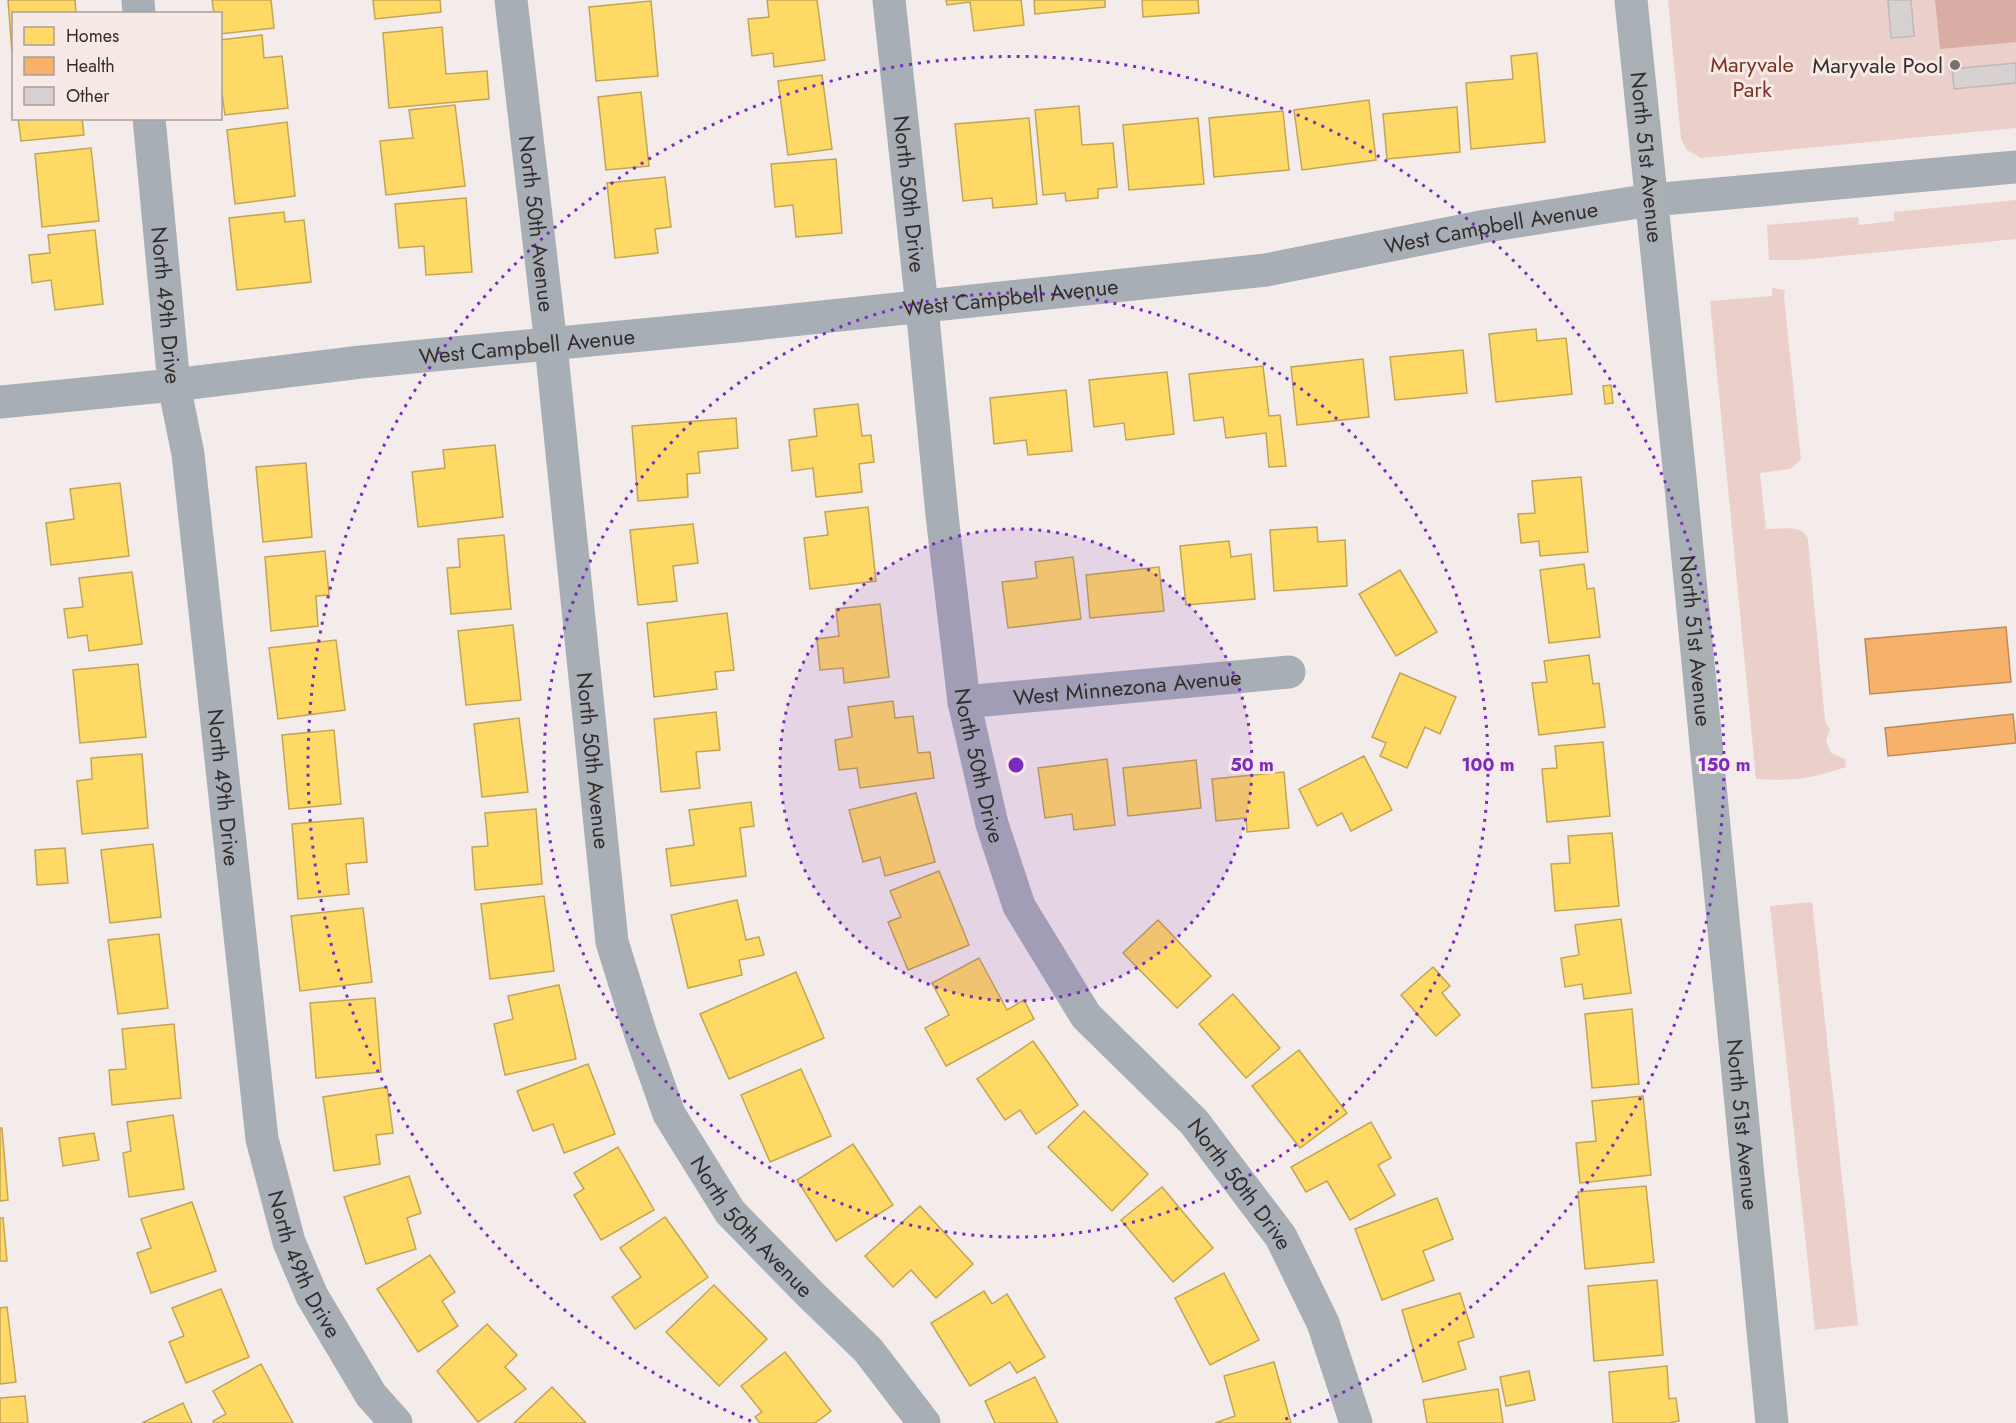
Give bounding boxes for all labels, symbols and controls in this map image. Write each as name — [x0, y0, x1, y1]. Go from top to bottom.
legend — [12, 12, 222, 120]
text: Homes — [66, 23, 119, 49]
park label: Maryvale Park — [1710, 48, 1794, 105]
place label: Maryvale Pool — [1812, 49, 1943, 81]
text: Health — [66, 53, 115, 79]
marker: Maryvale Pool — [1948, 58, 1962, 72]
street label: North 51st Avenue — [1622, 70, 1672, 244]
text: Other — [66, 83, 110, 109]
street label: North 50th Drive — [885, 114, 934, 274]
street label: North 50th Avenue — [511, 133, 563, 314]
street label: West Campbell Avenue — [1381, 193, 1600, 262]
street label: North 49th Drive — [143, 225, 190, 385]
street label: West Campbell Avenue — [901, 270, 1120, 324]
street label: West Campbell Avenue — [418, 320, 636, 372]
street label: North 51st Avenue — [1672, 554, 1720, 728]
street label: West Minnezona Avenue — [1012, 660, 1243, 713]
street label: North 50th Avenue — [569, 670, 618, 851]
street label: North 50th Drive — [946, 686, 1013, 847]
street label: North 49th Drive — [200, 707, 248, 868]
text: 50 m — [1230, 752, 1274, 778]
text: 100 m — [1461, 752, 1515, 778]
text: 150 m — [1698, 752, 1750, 778]
centre of rings — [1006, 755, 1026, 775]
street label: North 51st Avenue — [1719, 1037, 1767, 1211]
street label: North 50th Drive — [1180, 1111, 1301, 1255]
street label: North 50th Avenue — [683, 1149, 821, 1305]
street label: North 49th Drive — [260, 1187, 349, 1344]

